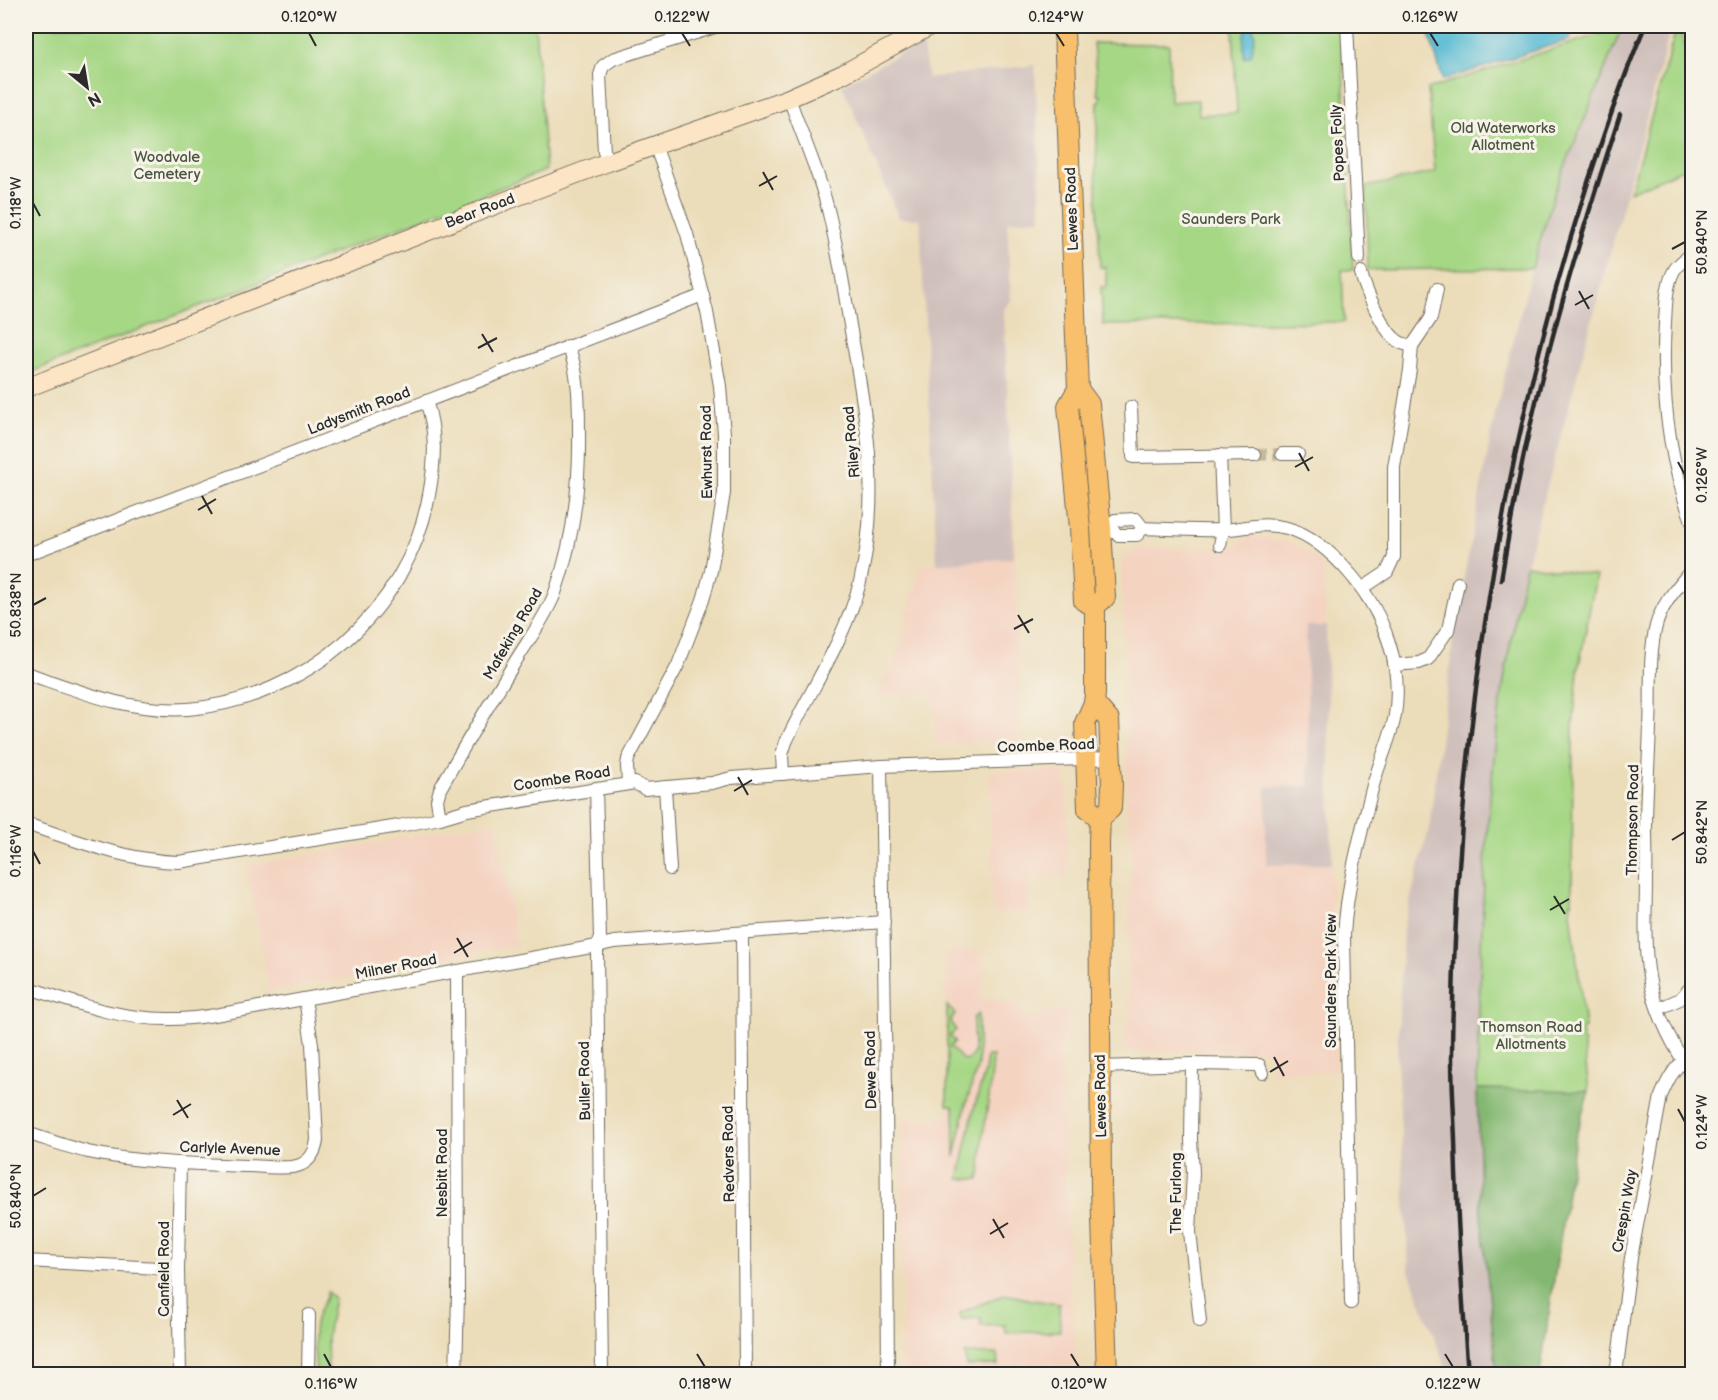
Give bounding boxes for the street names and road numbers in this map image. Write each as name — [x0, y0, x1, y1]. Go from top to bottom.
street label: Popes Folly — [1326, 104, 1349, 182]
street label: Lewes Road — [1061, 167, 1083, 251]
street label: Bear Road — [442, 189, 518, 233]
street label: Ladysmith Road — [305, 383, 413, 439]
street label: Ewhurst Road — [697, 405, 717, 499]
street label: Riley Road — [839, 405, 865, 479]
street label: Mafeking Road — [479, 585, 547, 683]
street label: Coombe Road — [997, 735, 1095, 757]
street label: Coombe Road — [512, 762, 612, 796]
street label: Thompson Road — [1623, 764, 1643, 876]
street label: Saunders Park View — [1322, 914, 1341, 1048]
street label: Milner Road — [354, 950, 438, 984]
street label: Dewe Road — [861, 1030, 881, 1110]
street label: Buller Road — [575, 1041, 595, 1121]
street label: Lewes Road — [1091, 1054, 1111, 1138]
street label: Redvers Road — [719, 1105, 739, 1203]
street label: Nesbitt Road — [433, 1128, 452, 1218]
street label: Carlyle Avenue — [179, 1138, 281, 1160]
street label: The Furlong — [1167, 1152, 1186, 1234]
street label: Crespin Way — [1608, 1168, 1642, 1254]
street label: Canfield Road — [155, 1221, 174, 1317]

